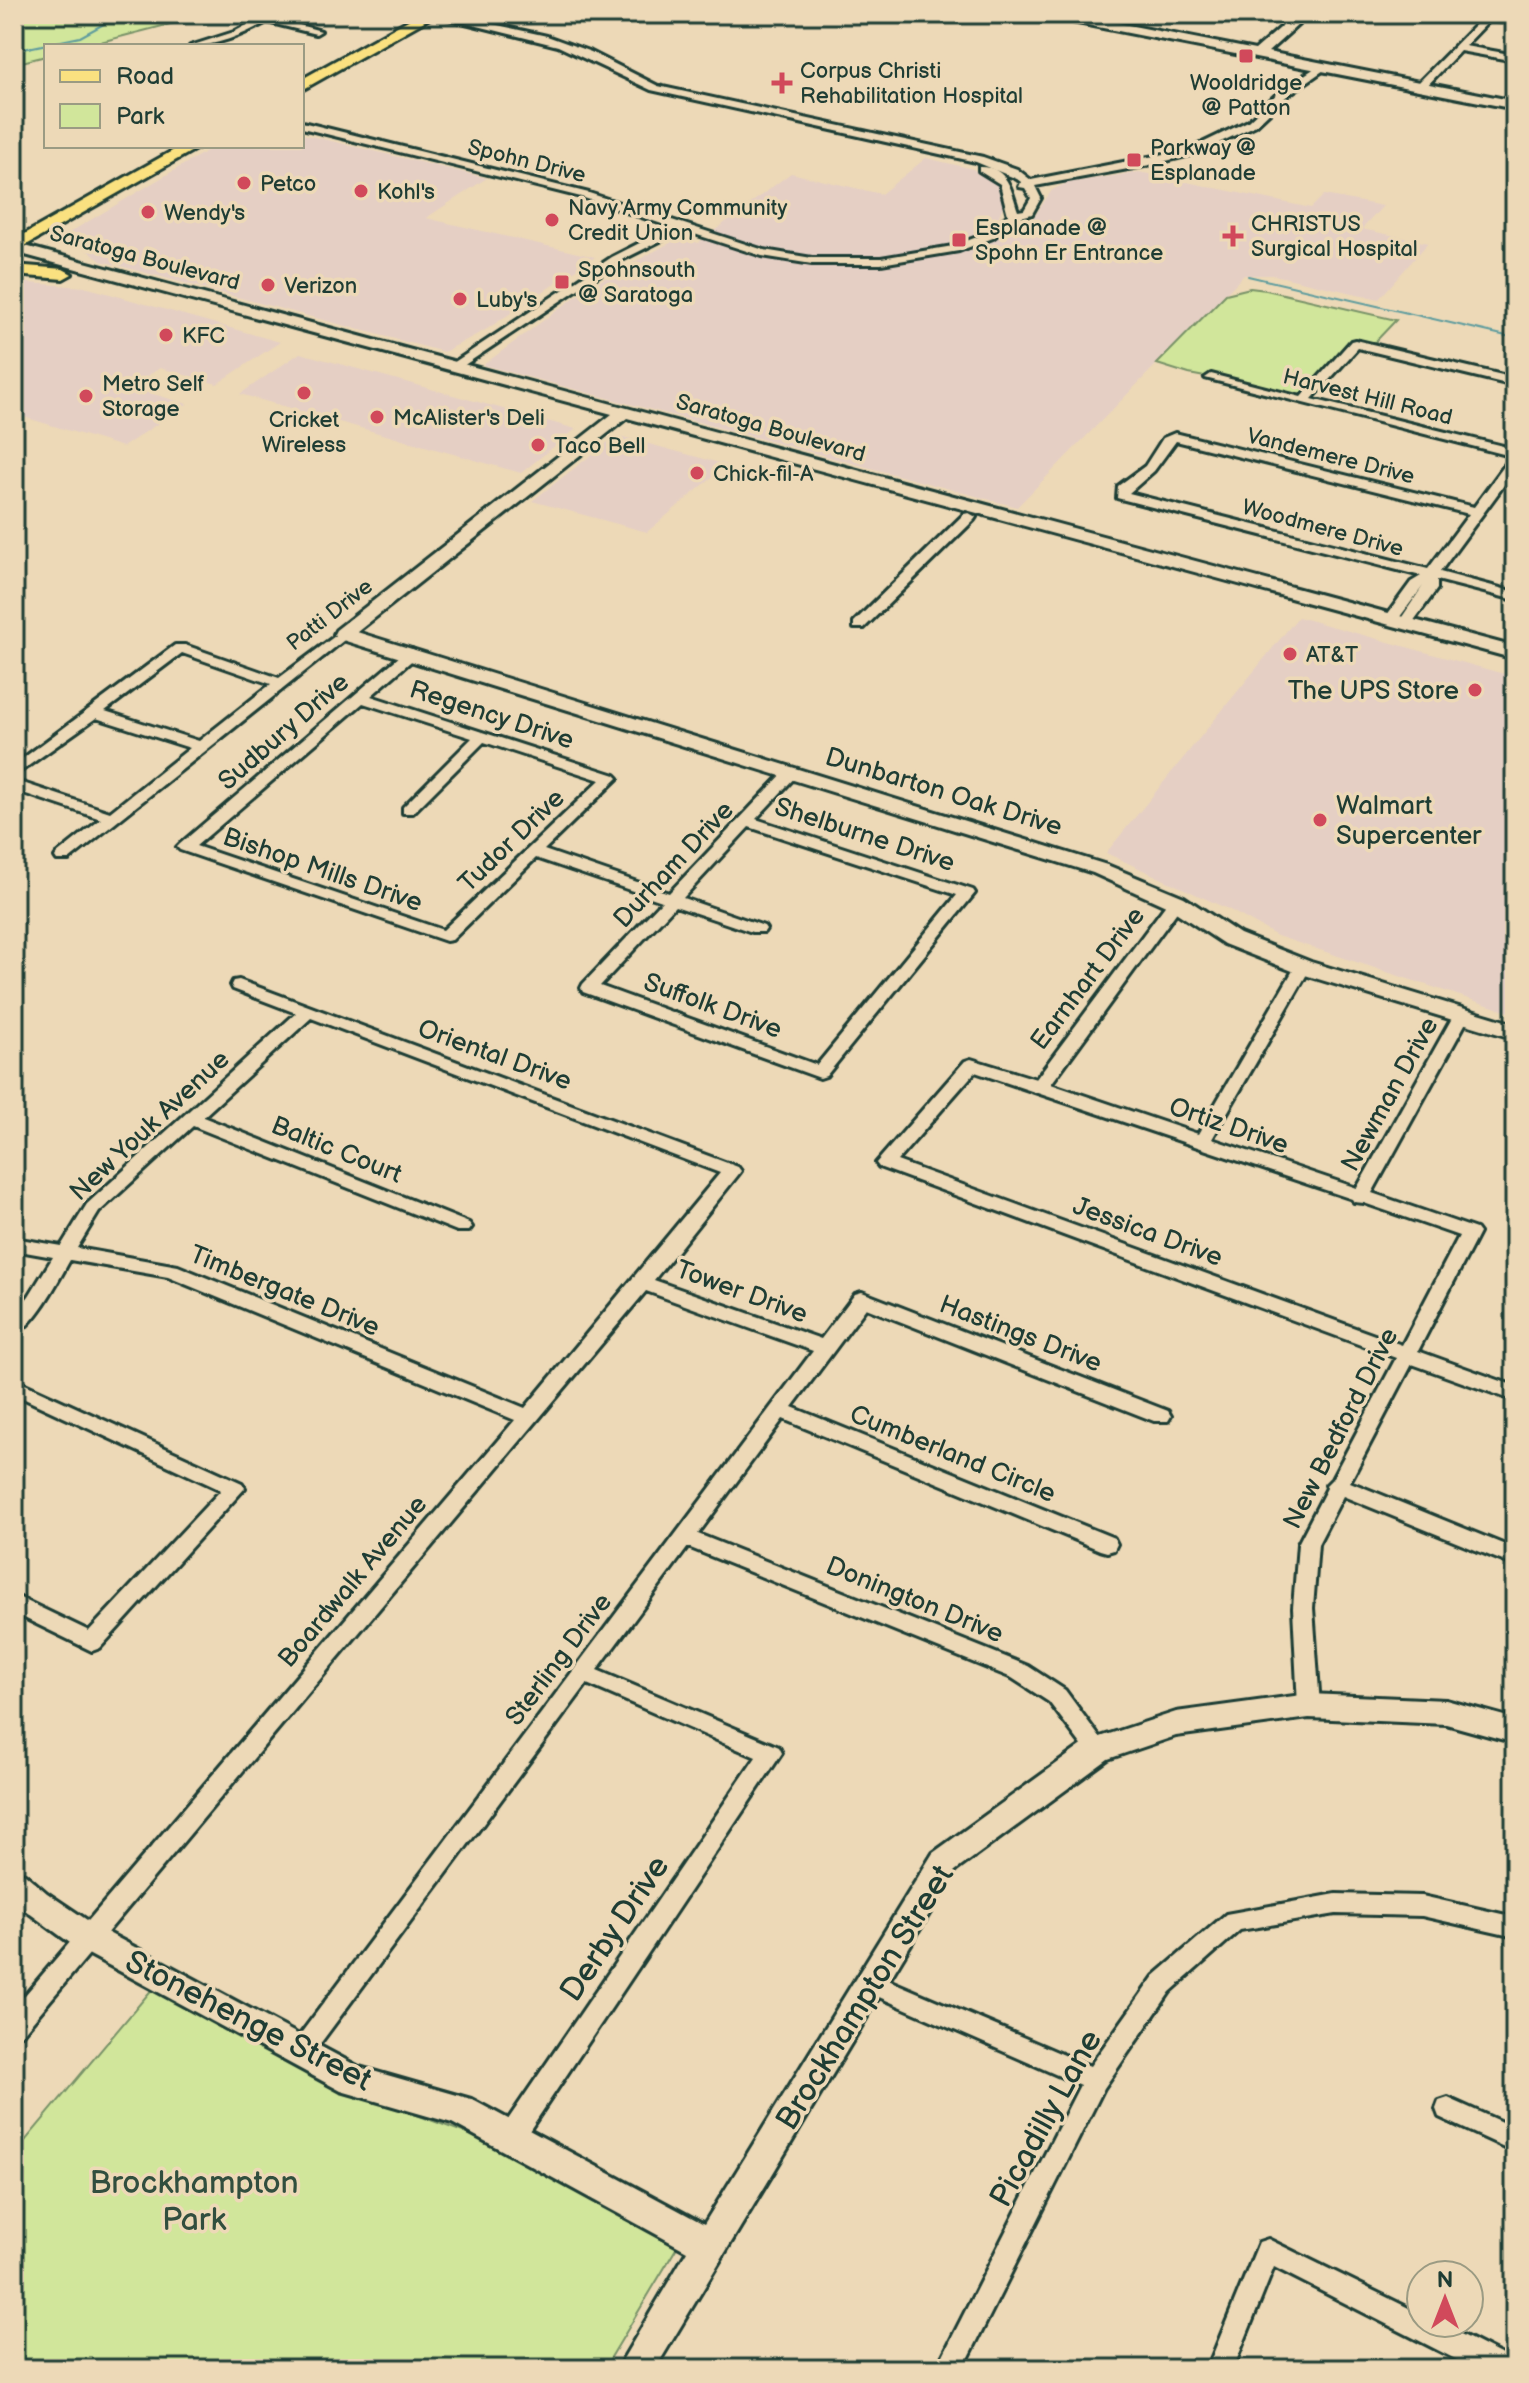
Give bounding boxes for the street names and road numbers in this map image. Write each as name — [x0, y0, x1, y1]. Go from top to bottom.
street label: Spohn Drive — [465, 134, 589, 189]
street label: Saratoga Boulevard — [47, 220, 243, 297]
street label: Harvest Hill Road — [1280, 363, 1455, 432]
street label: Saratoga Boulevard — [673, 389, 868, 468]
street label: Vandemere Drive — [1244, 423, 1417, 490]
street label: Woodmere Drive — [1239, 494, 1406, 563]
street label: Patti Drive — [282, 573, 378, 657]
street label: Sudbury Drive — [212, 667, 356, 797]
street label: Regency Drive — [405, 674, 578, 757]
street label: Dunbarton Oak Drive — [821, 742, 1066, 843]
street label: Tudor Drive — [453, 783, 571, 899]
street label: Shelburne Drive — [770, 792, 959, 879]
street label: Durham Drive — [608, 795, 741, 935]
street label: Bishop Mills Drive — [219, 822, 426, 919]
street label: Earnhart Drive — [1024, 901, 1152, 1056]
street label: Suffolk Drive — [639, 967, 786, 1046]
street label: Newman Drive — [1335, 1012, 1445, 1177]
street label: Oriental Drive — [413, 1013, 576, 1098]
street label: New Youk Avenue — [64, 1044, 236, 1208]
street label: Ortiz Drive — [1165, 1092, 1292, 1161]
street label: Baltic Court — [266, 1110, 406, 1191]
street label: Jessica Drive — [1068, 1191, 1227, 1274]
street label: Timbergate Drive — [185, 1239, 384, 1344]
street label: Tower Drive — [671, 1254, 812, 1331]
street label: Hastings Drive — [935, 1289, 1106, 1380]
street label: New Bedford Drive — [1277, 1323, 1405, 1534]
street label: Cumberland Circle — [845, 1399, 1060, 1510]
street label: Boardwalk Avenue — [272, 1490, 434, 1674]
street label: Donington Drive — [821, 1551, 1008, 1650]
street label: Sterling Drive — [499, 1588, 619, 1732]
street label: Derby Drive — [552, 1849, 678, 2009]
street label: Brockhampton Street — [768, 1858, 963, 2138]
street label: Stonehenge Street — [118, 1942, 378, 2100]
street label: Picadilly Lane — [982, 2023, 1111, 2214]

